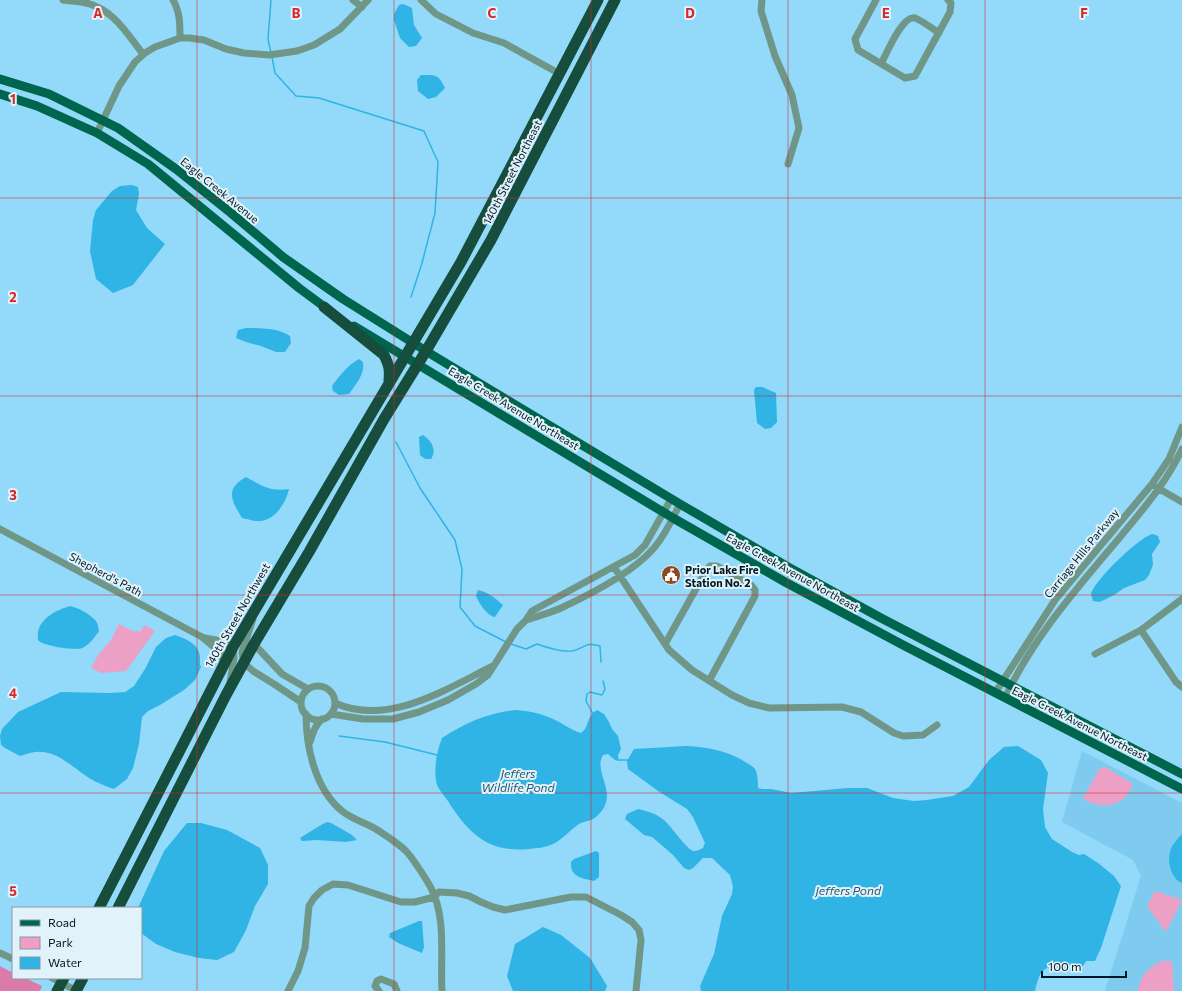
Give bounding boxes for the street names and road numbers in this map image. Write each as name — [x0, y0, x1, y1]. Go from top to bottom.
street label: 140th Street Northeast — [480, 117, 544, 227]
street label: Eagle Creek Avenue — [178, 154, 262, 226]
street label: Eagle Creek Avenue Northeast — [446, 364, 582, 453]
street label: Carriage Hills Parkway — [1041, 505, 1121, 600]
street label: Eagle Creek Avenue Northeast — [724, 530, 862, 614]
street label: Shepherd's Path — [67, 549, 145, 599]
street label: 140th Street Northwest — [202, 560, 272, 670]
street label: Eagle Creek Avenue Northeast — [1010, 683, 1150, 763]

